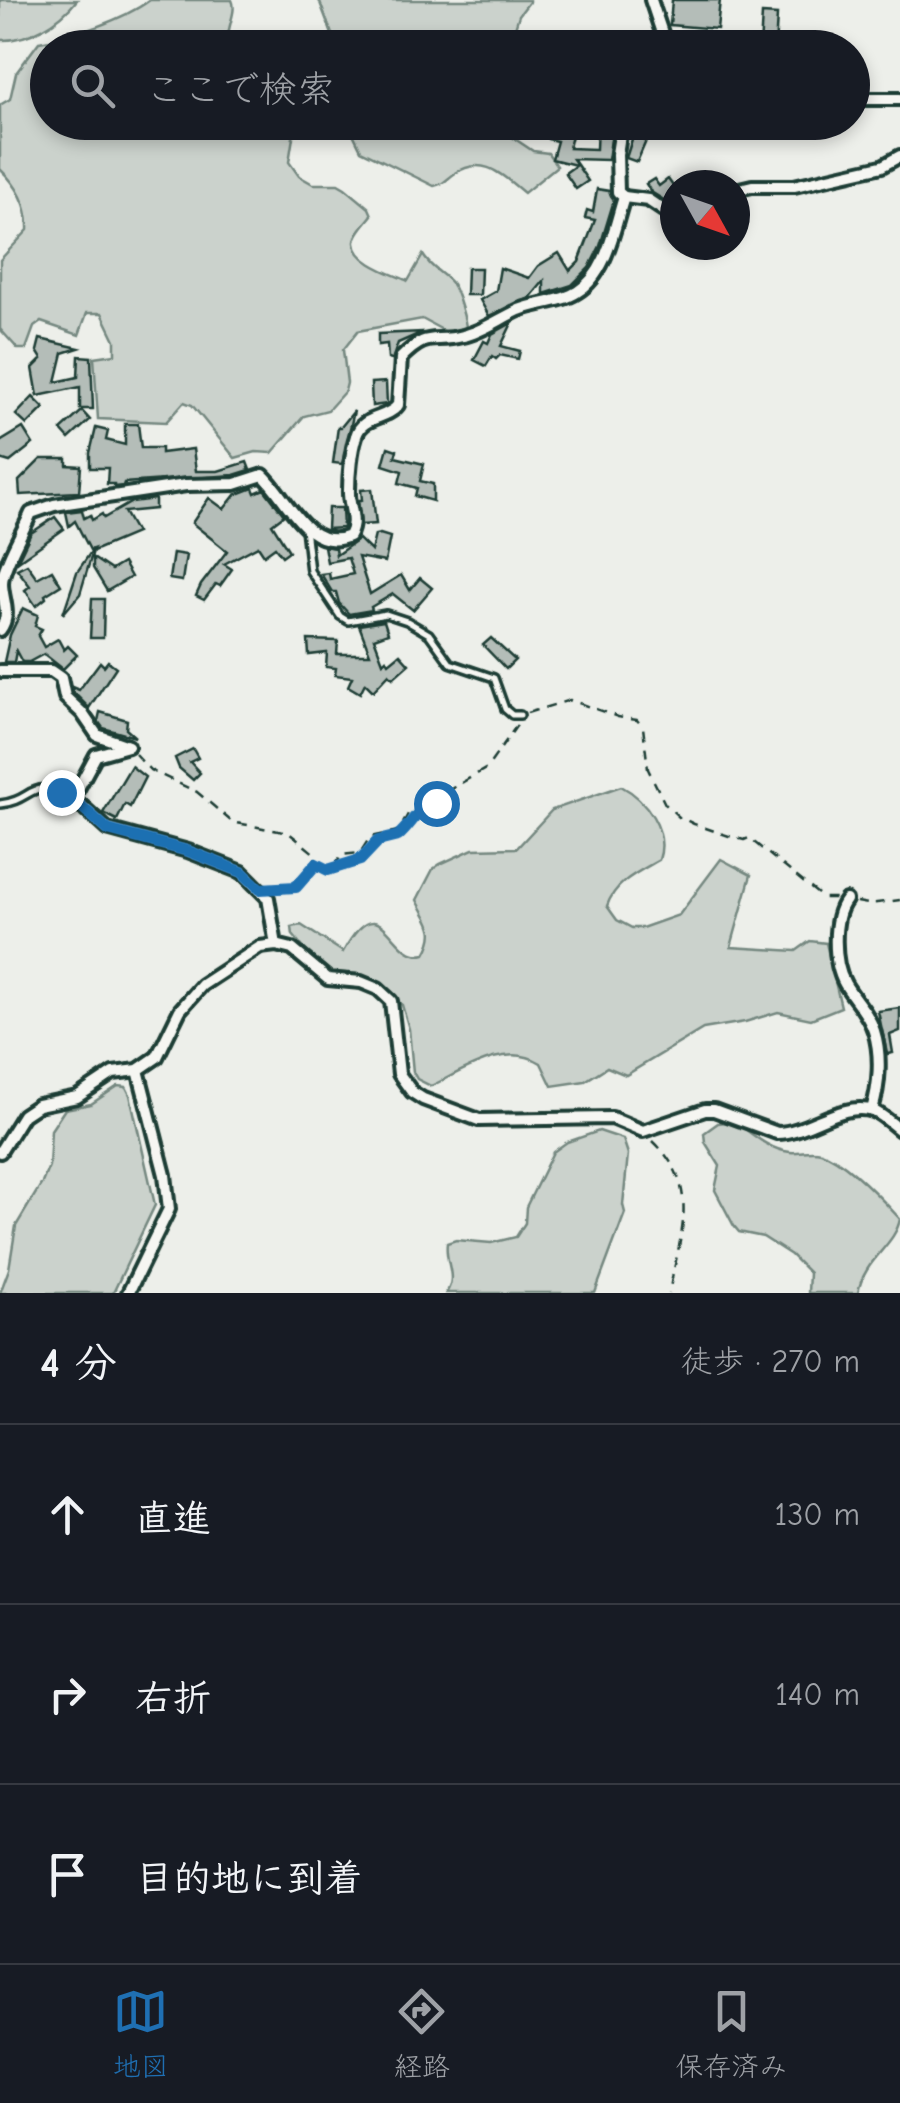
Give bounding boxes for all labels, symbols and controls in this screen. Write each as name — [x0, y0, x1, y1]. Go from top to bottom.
search box — [30, 30, 870, 140]
icon: search — [65, 58, 120, 113]
text: ここで検索 — [145, 68, 335, 112]
north arrow — [660, 170, 750, 260]
route end — [39, 770, 85, 816]
route start — [414, 781, 460, 827]
text: 4 分 — [40, 1339, 117, 1388]
text: 徒歩 · 270 m — [681, 1343, 860, 1380]
icon: ahead — [40, 1487, 95, 1542]
text: 130 m — [774, 1496, 860, 1533]
text: 直進 — [135, 1497, 211, 1541]
icon: right — [40, 1667, 95, 1722]
text: 140 m — [775, 1676, 860, 1713]
text: 右折 — [135, 1677, 211, 1721]
icon: arrive — [40, 1847, 95, 1902]
text: 目的地に到着 — [135, 1857, 363, 1901]
tab: 地図 — [113, 1984, 169, 2084]
tab: 経路 — [394, 1984, 450, 2084]
tab: 保存済み — [675, 1984, 787, 2084]

